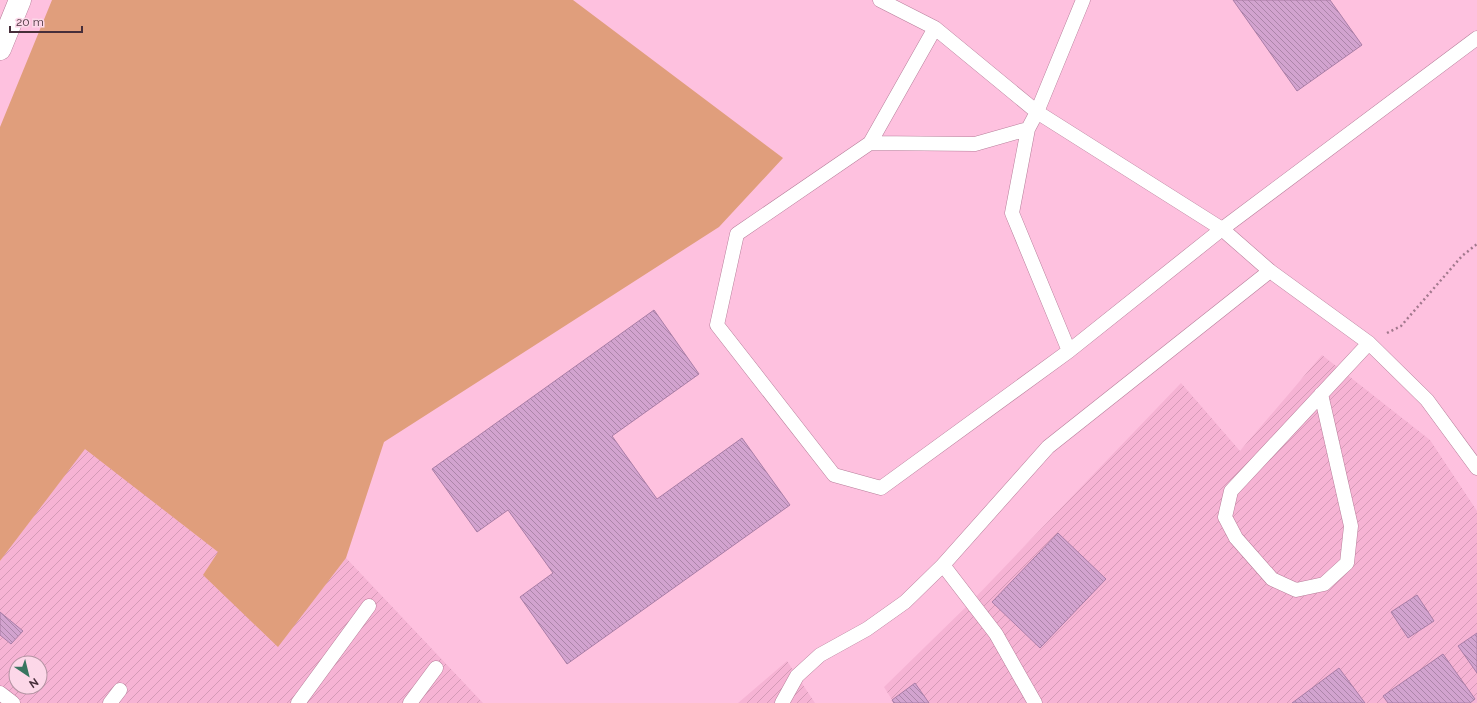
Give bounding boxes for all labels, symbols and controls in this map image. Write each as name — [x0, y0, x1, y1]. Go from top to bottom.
scale bar — [10, 8, 82, 34]
text: 20 m — [16, 15, 44, 29]
north arrow — [8, 655, 48, 695]
text: N — [26, 675, 41, 691]

